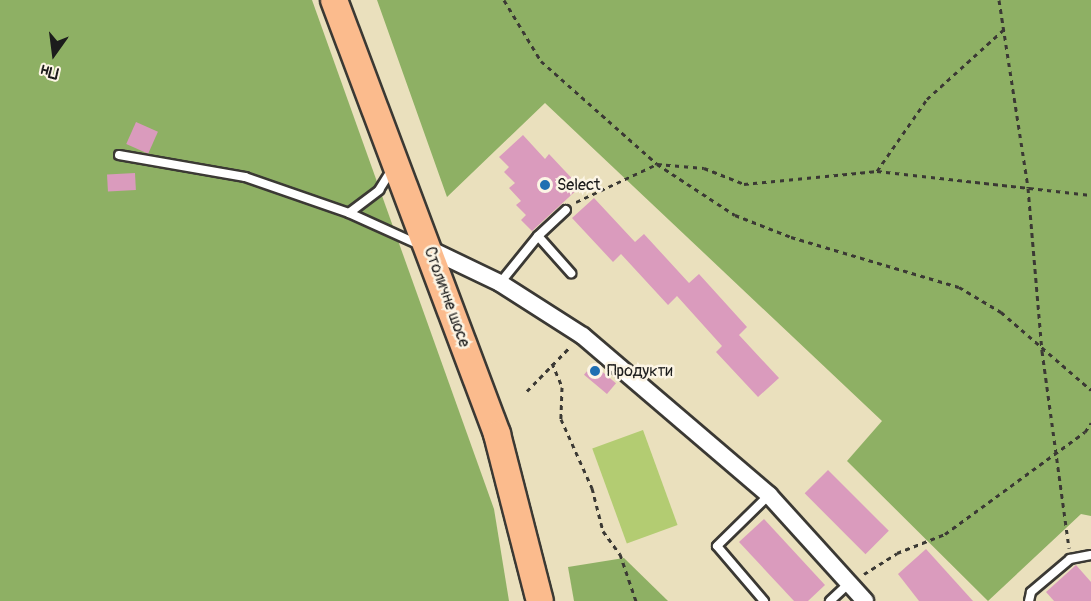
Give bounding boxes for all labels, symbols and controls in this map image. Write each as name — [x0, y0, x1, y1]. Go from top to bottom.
north arrow — [24, 24, 84, 84]
text: Пн — [39, 60, 61, 83]
place label: Select — [557, 175, 600, 195]
marker: Select — [538, 178, 552, 192]
street label: Столичне шосе — [420, 244, 474, 350]
place label: Продукти — [607, 361, 673, 381]
marker: Продукти — [588, 364, 602, 378]

